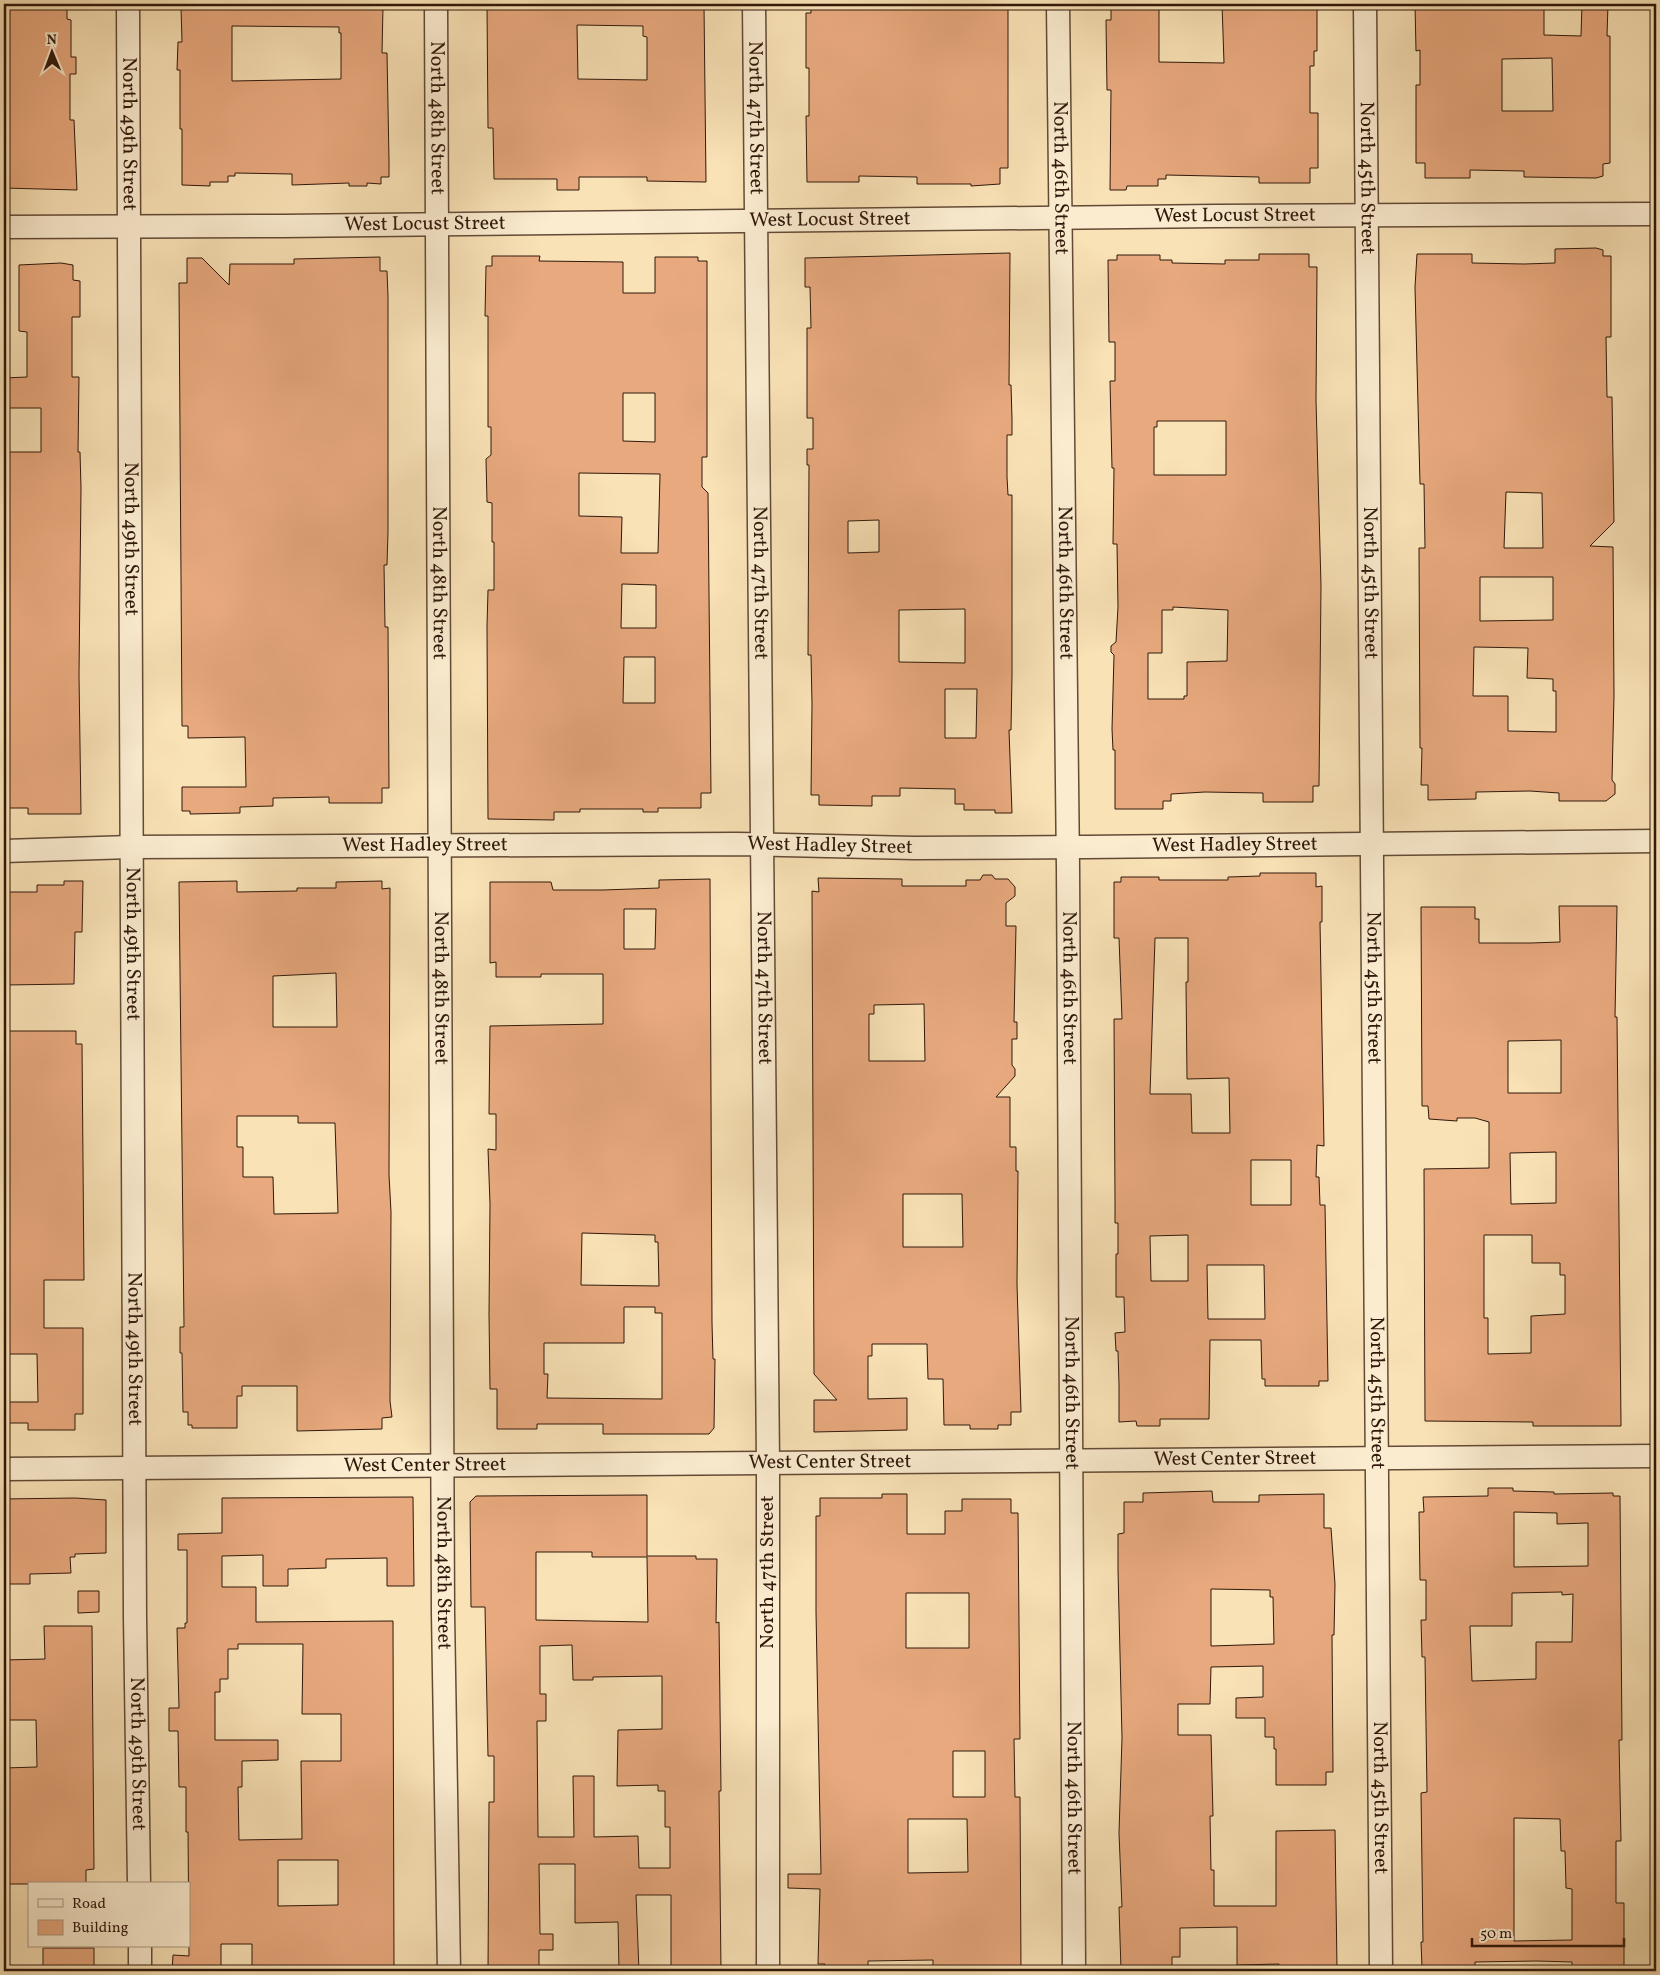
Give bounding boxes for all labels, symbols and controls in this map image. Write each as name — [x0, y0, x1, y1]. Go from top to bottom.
north arrow — [28, 28, 78, 78]
text: N — [47, 31, 57, 50]
street label: North 48th Street — [422, 41, 451, 195]
street label: North 47th Street — [740, 41, 770, 195]
street label: North 49th Street — [114, 57, 143, 211]
street label: North 46th Street — [1045, 101, 1075, 255]
street label: North 45th Street — [1352, 101, 1381, 255]
street label: West Locust Street — [1154, 202, 1316, 231]
street label: West Locust Street — [749, 205, 911, 235]
street label: West Locust Street — [344, 210, 506, 239]
street label: North 49th Street — [116, 462, 145, 616]
street label: North 48th Street — [424, 506, 453, 660]
street label: North 47th Street — [745, 506, 774, 660]
street label: North 46th Street — [1050, 506, 1080, 660]
street label: North 45th Street — [1355, 506, 1384, 660]
street label: West Hadley Street — [747, 830, 913, 862]
street label: West Hadley Street — [342, 831, 508, 860]
street label: West Hadley Street — [1152, 831, 1318, 860]
street label: North 49th Street — [118, 867, 146, 1021]
street label: North 48th Street — [426, 911, 455, 1065]
street label: North 47th Street — [749, 911, 778, 1065]
street label: North 46th Street — [1054, 911, 1083, 1065]
street label: North 45th Street — [1358, 911, 1388, 1065]
street label: North 49th Street — [120, 1272, 148, 1426]
street label: North 46th Street — [1056, 1316, 1085, 1470]
street label: North 45th Street — [1362, 1316, 1391, 1470]
street label: West Center Street — [1153, 1445, 1317, 1474]
street label: West Center Street — [748, 1448, 912, 1477]
street label: West Center Street — [343, 1451, 507, 1480]
street label: North 47th Street — [754, 1495, 782, 1649]
street label: North 48th Street — [428, 1496, 458, 1650]
street label: North 49th Street — [122, 1677, 152, 1831]
street label: North 46th Street — [1059, 1721, 1087, 1875]
street label: North 45th Street — [1365, 1721, 1394, 1875]
legend — [28, 1882, 190, 1948]
text: Road — [72, 1894, 106, 1915]
scale bar — [1472, 1915, 1625, 1947]
text: Building — [72, 1918, 129, 1939]
text: 50 m — [1480, 1924, 1512, 1945]

